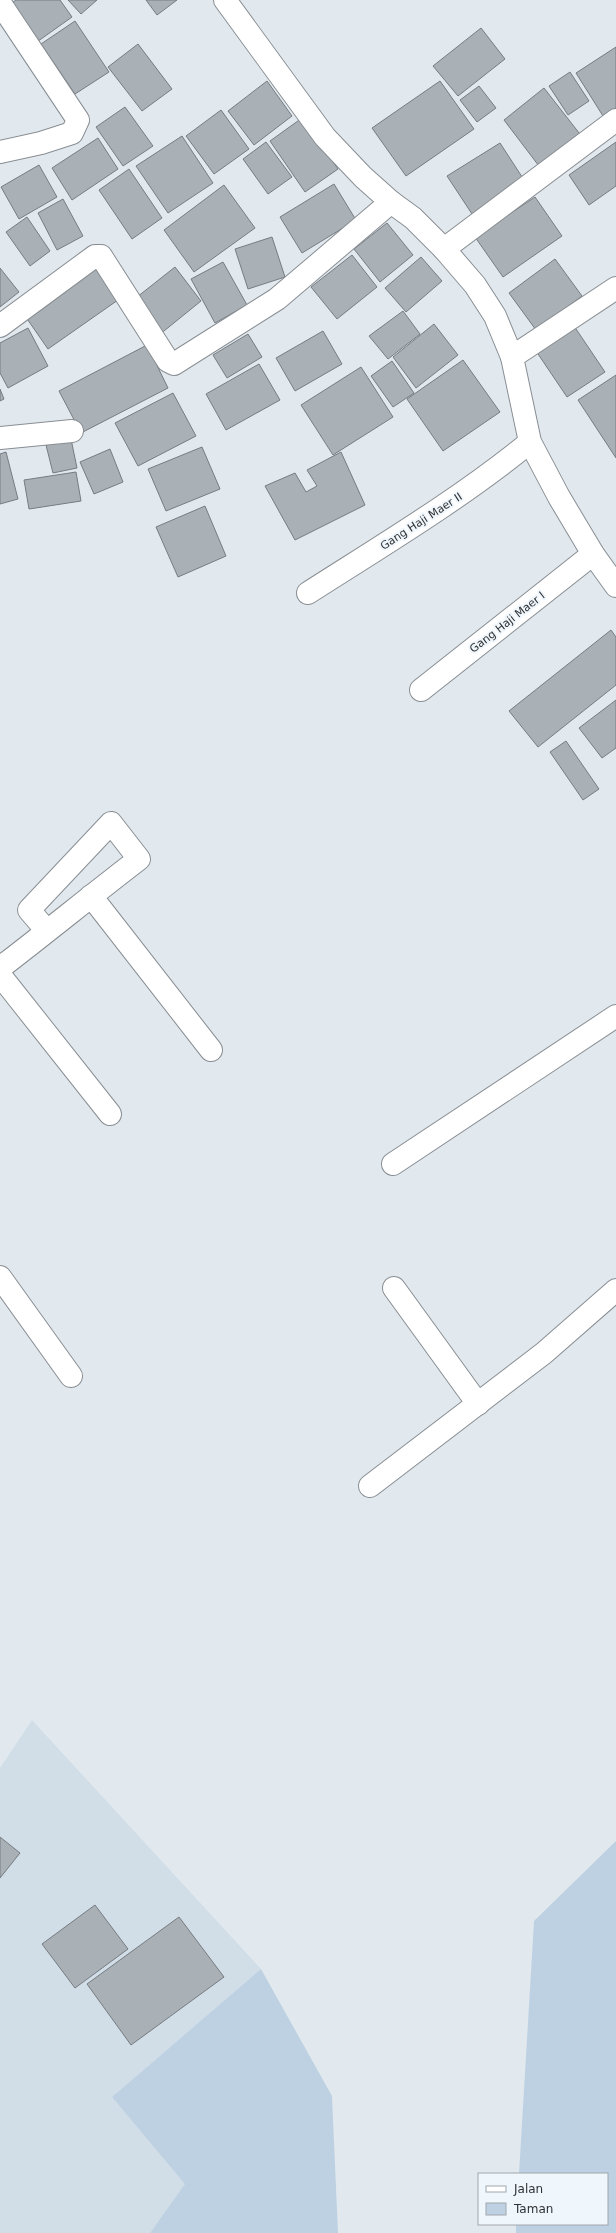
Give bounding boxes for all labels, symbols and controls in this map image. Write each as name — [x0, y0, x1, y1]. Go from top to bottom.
street label: Gang Haji Maer II — [378, 490, 465, 553]
street label: Gang Haji Maer I — [467, 589, 547, 656]
legend — [478, 2173, 608, 2225]
text: Jalan — [513, 2182, 543, 2196]
text: Taman — [513, 2202, 553, 2216]

